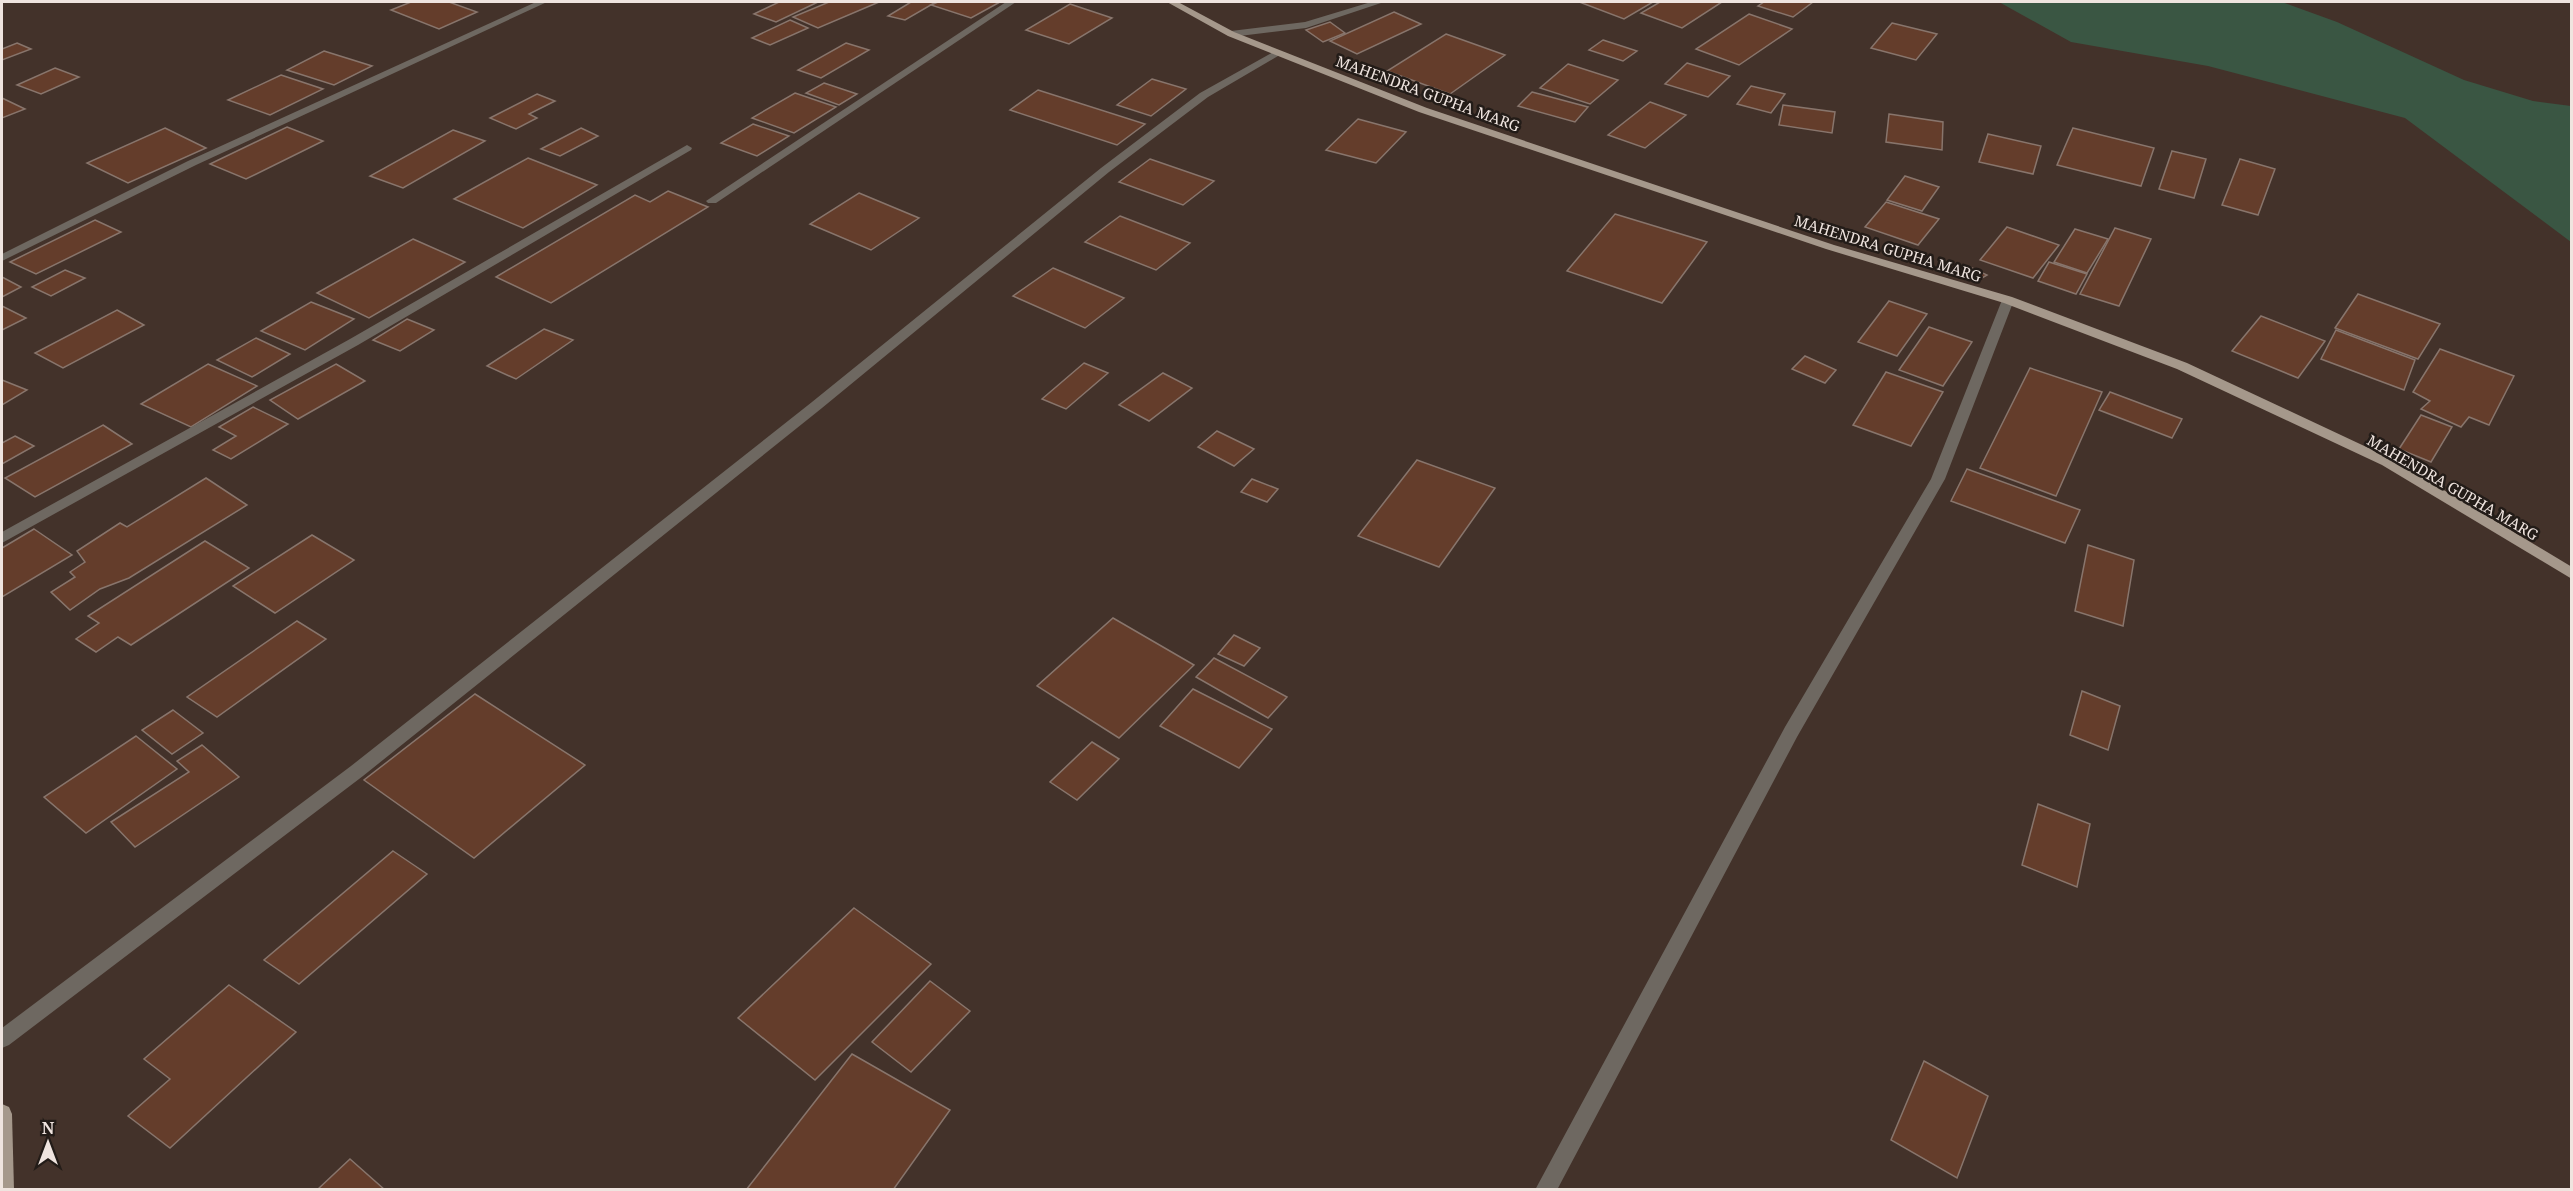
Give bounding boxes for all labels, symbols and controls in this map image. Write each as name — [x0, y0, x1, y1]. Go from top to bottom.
street label: MAHENDRA GUPHA MARG — [1333, 50, 1523, 136]
street label: MAHENDRA GUPHA MARG — [1792, 210, 1984, 286]
street label: MAHENDRA GUPHA MARG — [2364, 430, 2542, 544]
north arrow — [18, 1113, 78, 1173]
text: N — [42, 1117, 55, 1139]

